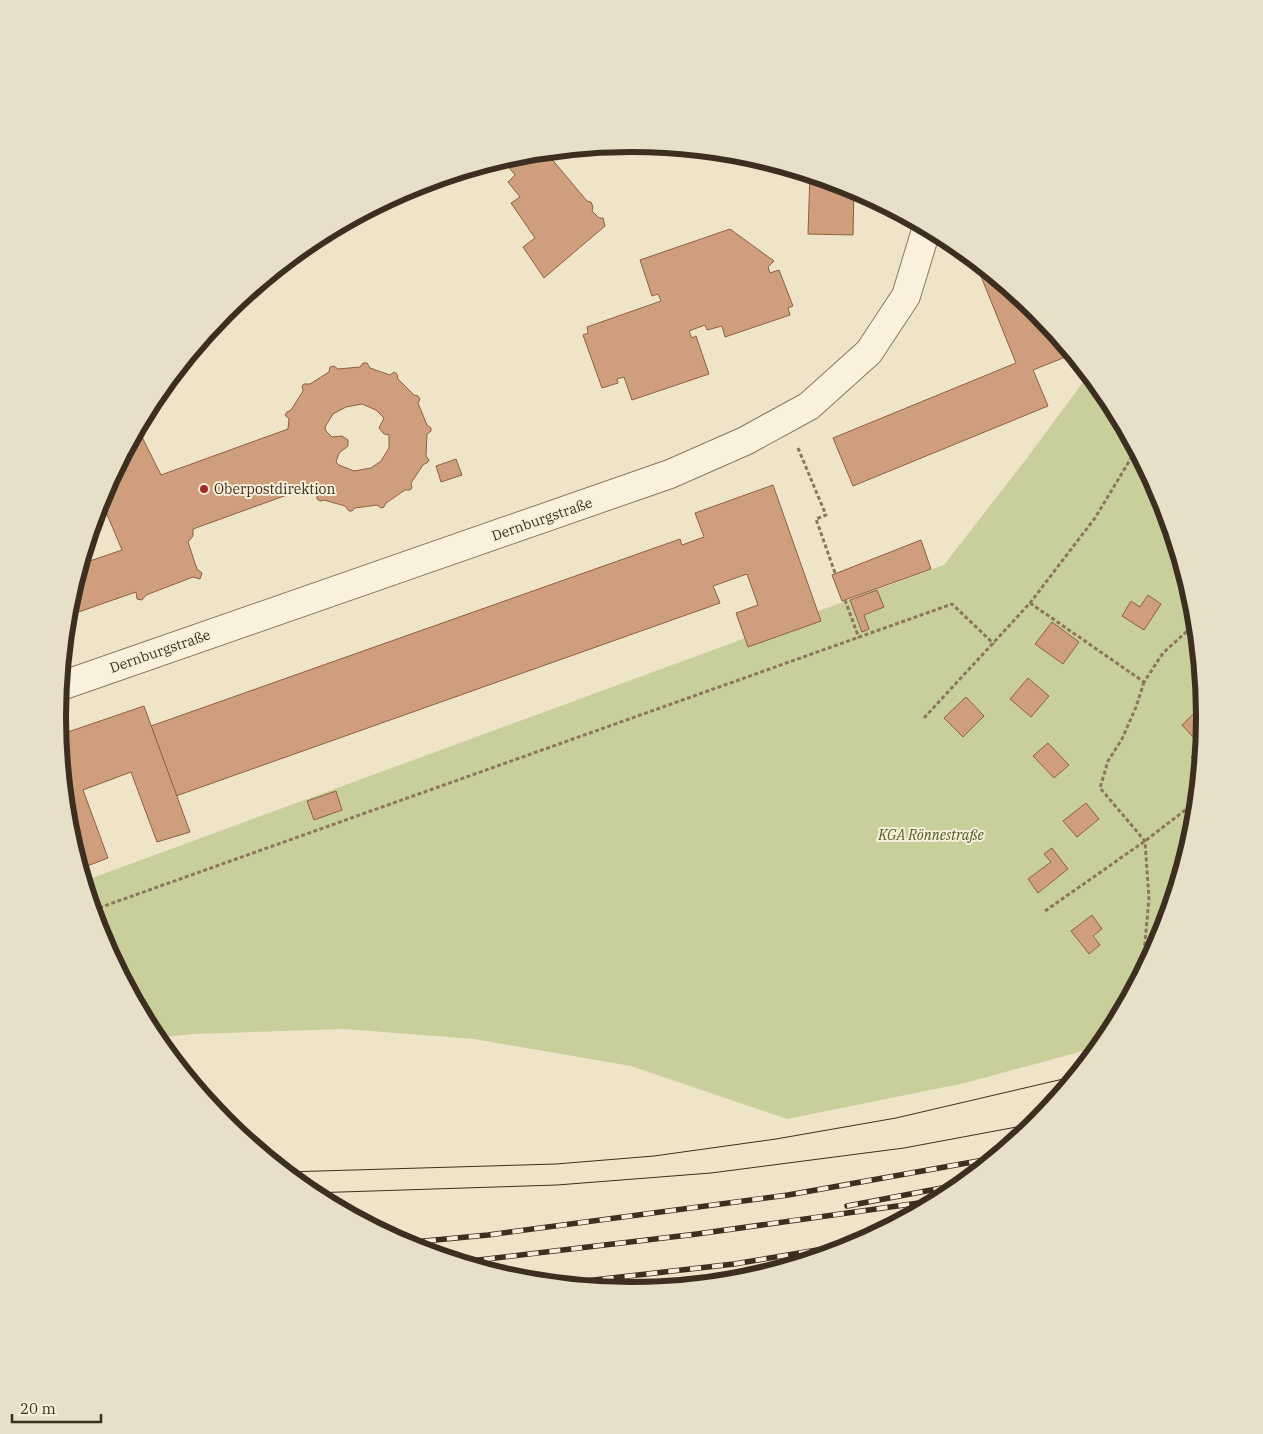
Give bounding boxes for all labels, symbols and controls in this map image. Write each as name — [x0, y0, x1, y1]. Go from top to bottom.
place label: Oberpostdirektion — [214, 480, 335, 498]
marker: Oberpostdirektion — [198, 483, 210, 495]
street label: Dernburgstraße — [489, 493, 595, 545]
street label: Dernburgstraße — [107, 625, 213, 677]
park label: KGA Rönnestraße — [877, 826, 984, 844]
scale bar — [12, 1392, 101, 1424]
text: 20 m — [20, 1399, 56, 1418]

